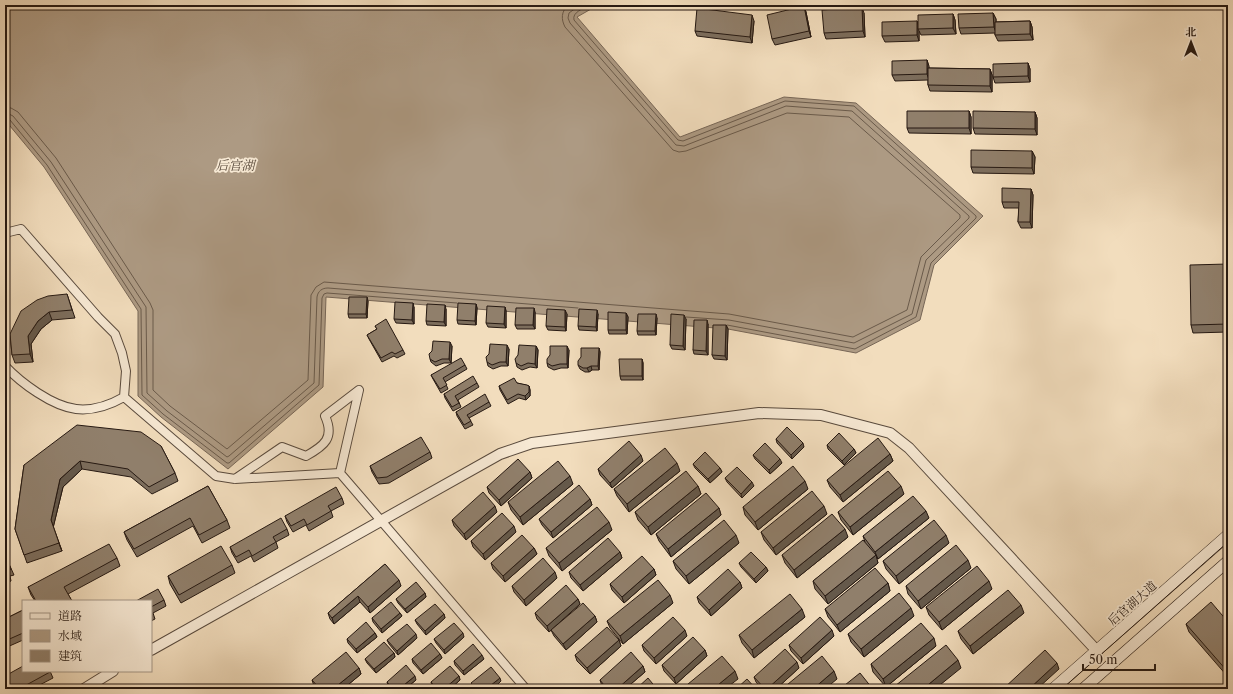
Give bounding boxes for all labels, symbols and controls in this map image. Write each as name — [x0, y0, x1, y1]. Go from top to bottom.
north arrow — [1171, 22, 1211, 62]
text: 北 — [1186, 25, 1197, 39]
water label: 后官湖 — [215, 157, 256, 173]
street label: 后官湖大道 — [1104, 578, 1160, 628]
legend — [22, 600, 152, 672]
text: 道路 — [58, 608, 82, 623]
text: 水域 — [58, 628, 82, 643]
scale bar — [1083, 646, 1155, 672]
text: 建筑 — [58, 648, 82, 663]
text: 50 m — [1089, 652, 1118, 667]

